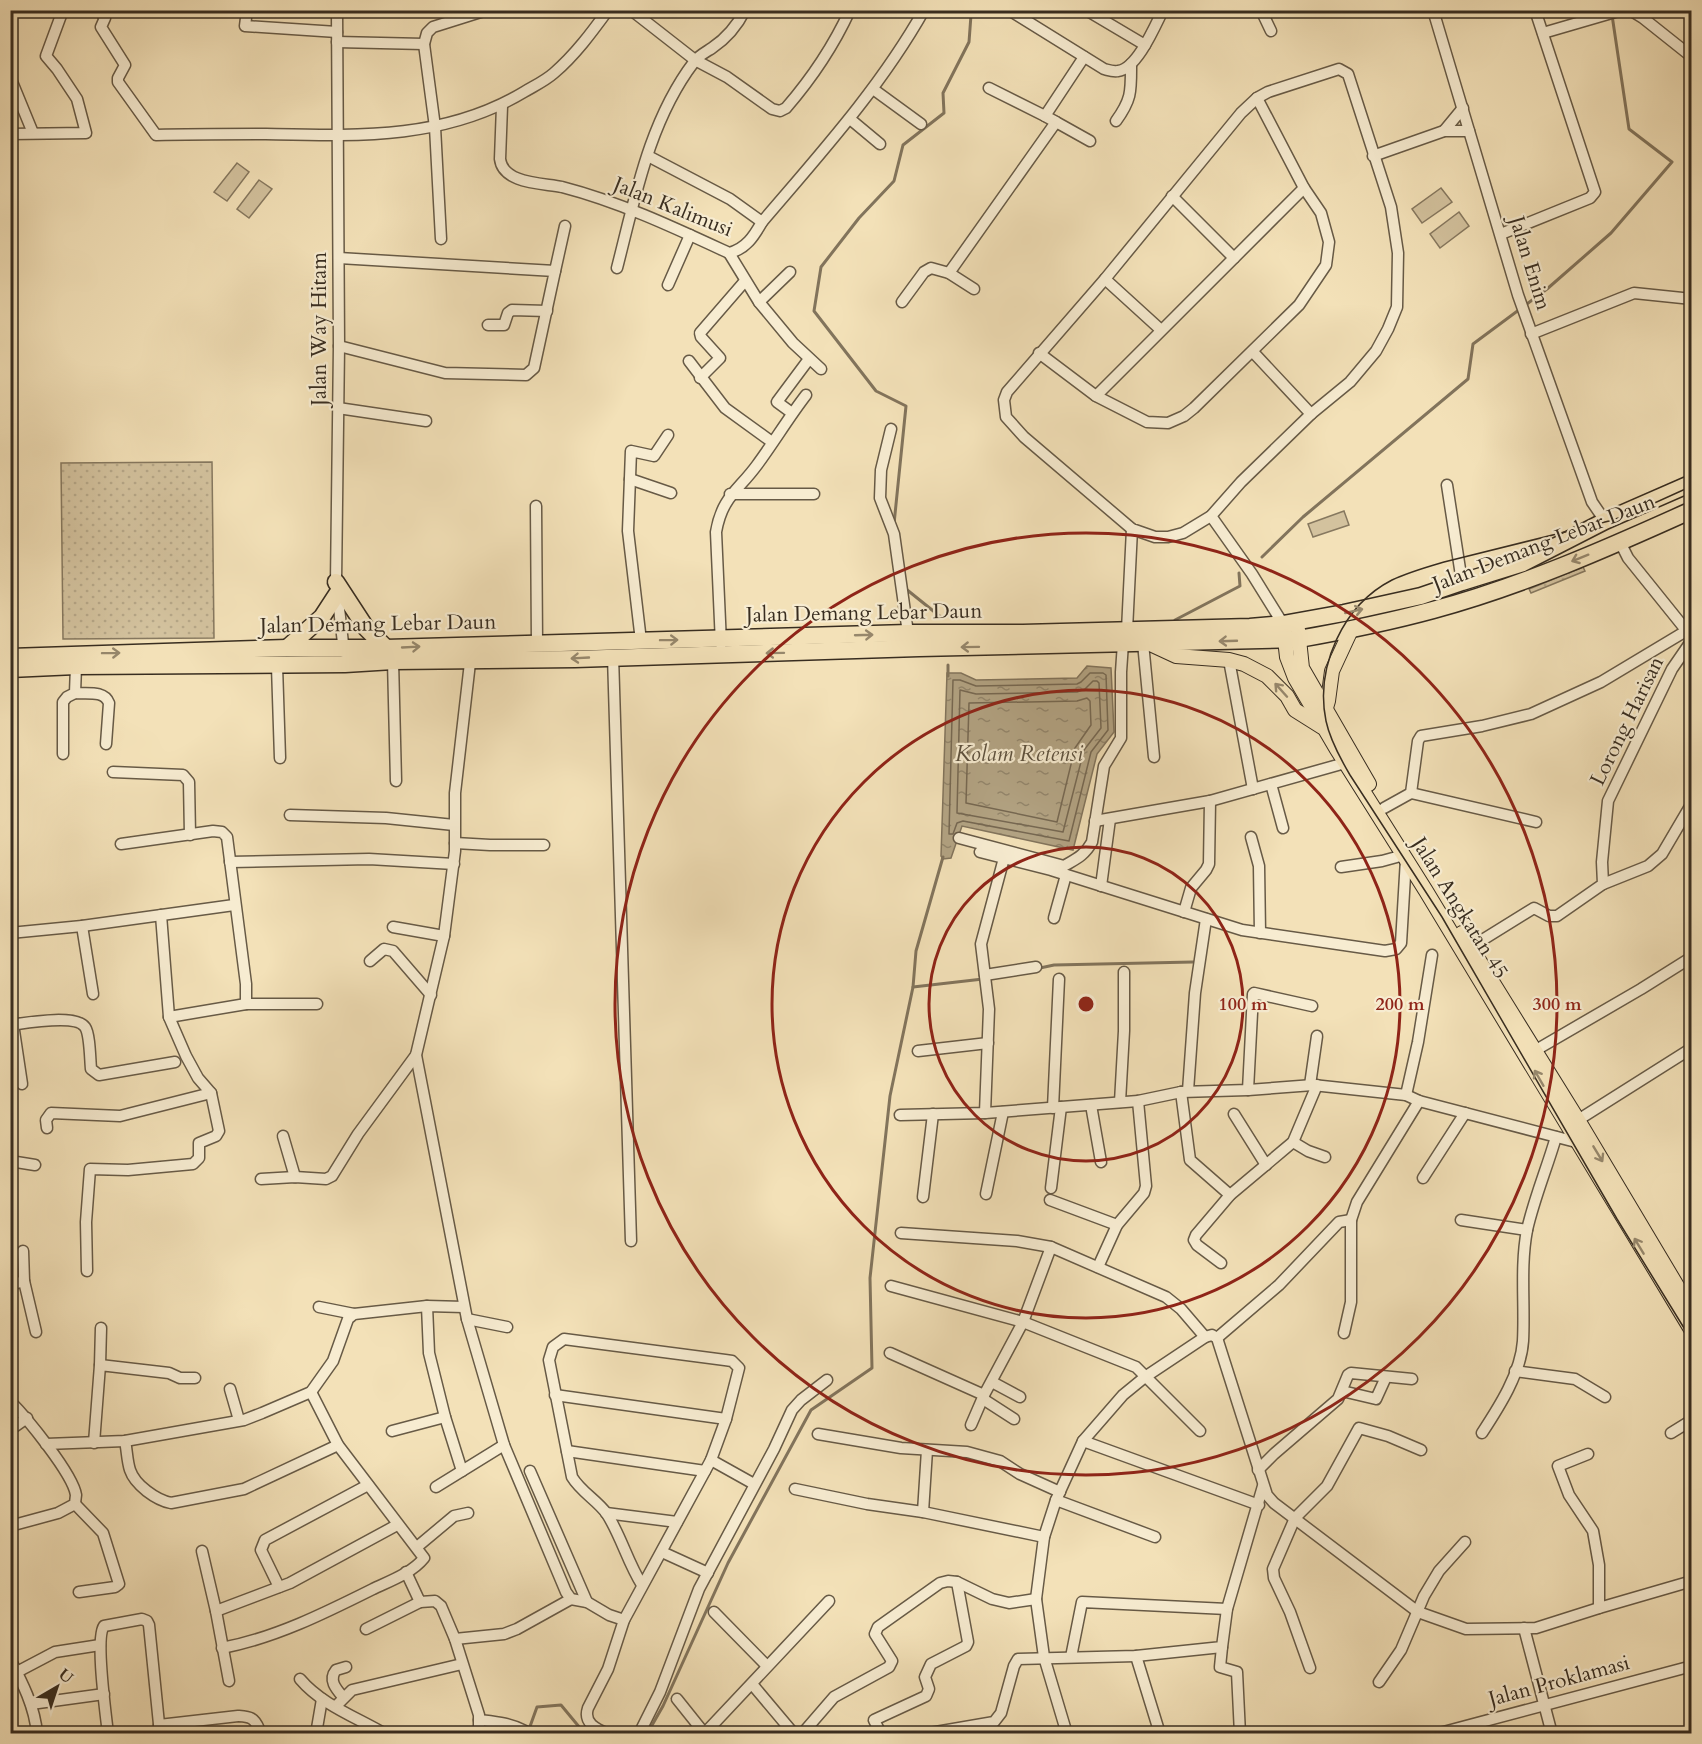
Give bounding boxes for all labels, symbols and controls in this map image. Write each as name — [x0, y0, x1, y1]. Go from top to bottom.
street label: Jalan Kalimusi — [606, 169, 737, 244]
street label: Jalan Enim — [1501, 210, 1558, 314]
street label: Jalan Way Hitam — [305, 252, 334, 409]
street label: Jalan Demang Lebar Daun — [1426, 487, 1660, 600]
one-way arrow — [1571, 553, 1590, 564]
street label: Jalan Demang Lebar Daun — [743, 596, 983, 630]
one-way arrow — [1344, 605, 1363, 616]
street label: Jalan Demang Lebar Daun — [257, 607, 497, 641]
one-way arrow — [853, 629, 873, 640]
one-way arrow — [658, 634, 678, 646]
one-way arrow — [1218, 635, 1238, 646]
one-way arrow — [400, 641, 420, 652]
one-way arrow — [961, 641, 980, 652]
one-way arrow — [100, 647, 120, 658]
one-way arrow — [766, 647, 786, 659]
street label: Lorong Harisan — [1583, 651, 1671, 791]
one-way arrow — [571, 653, 591, 664]
one-way arrow — [1274, 683, 1288, 698]
water label: Kolam Retensi — [955, 739, 1084, 769]
street label: Jalan Angkatan 45 — [1403, 829, 1515, 984]
text: 100 m — [1218, 992, 1268, 1017]
text: 200 m — [1375, 992, 1425, 1017]
text: 300 m — [1532, 992, 1582, 1017]
centre of rings — [1076, 994, 1096, 1014]
one-way arrow — [1533, 1070, 1545, 1087]
one-way arrow — [1592, 1145, 1604, 1162]
one-way arrow — [1633, 1238, 1645, 1255]
street label: Jalan Proklamasi — [1482, 1648, 1633, 1715]
north arrow — [27, 1657, 87, 1717]
text: U — [54, 1663, 78, 1689]

